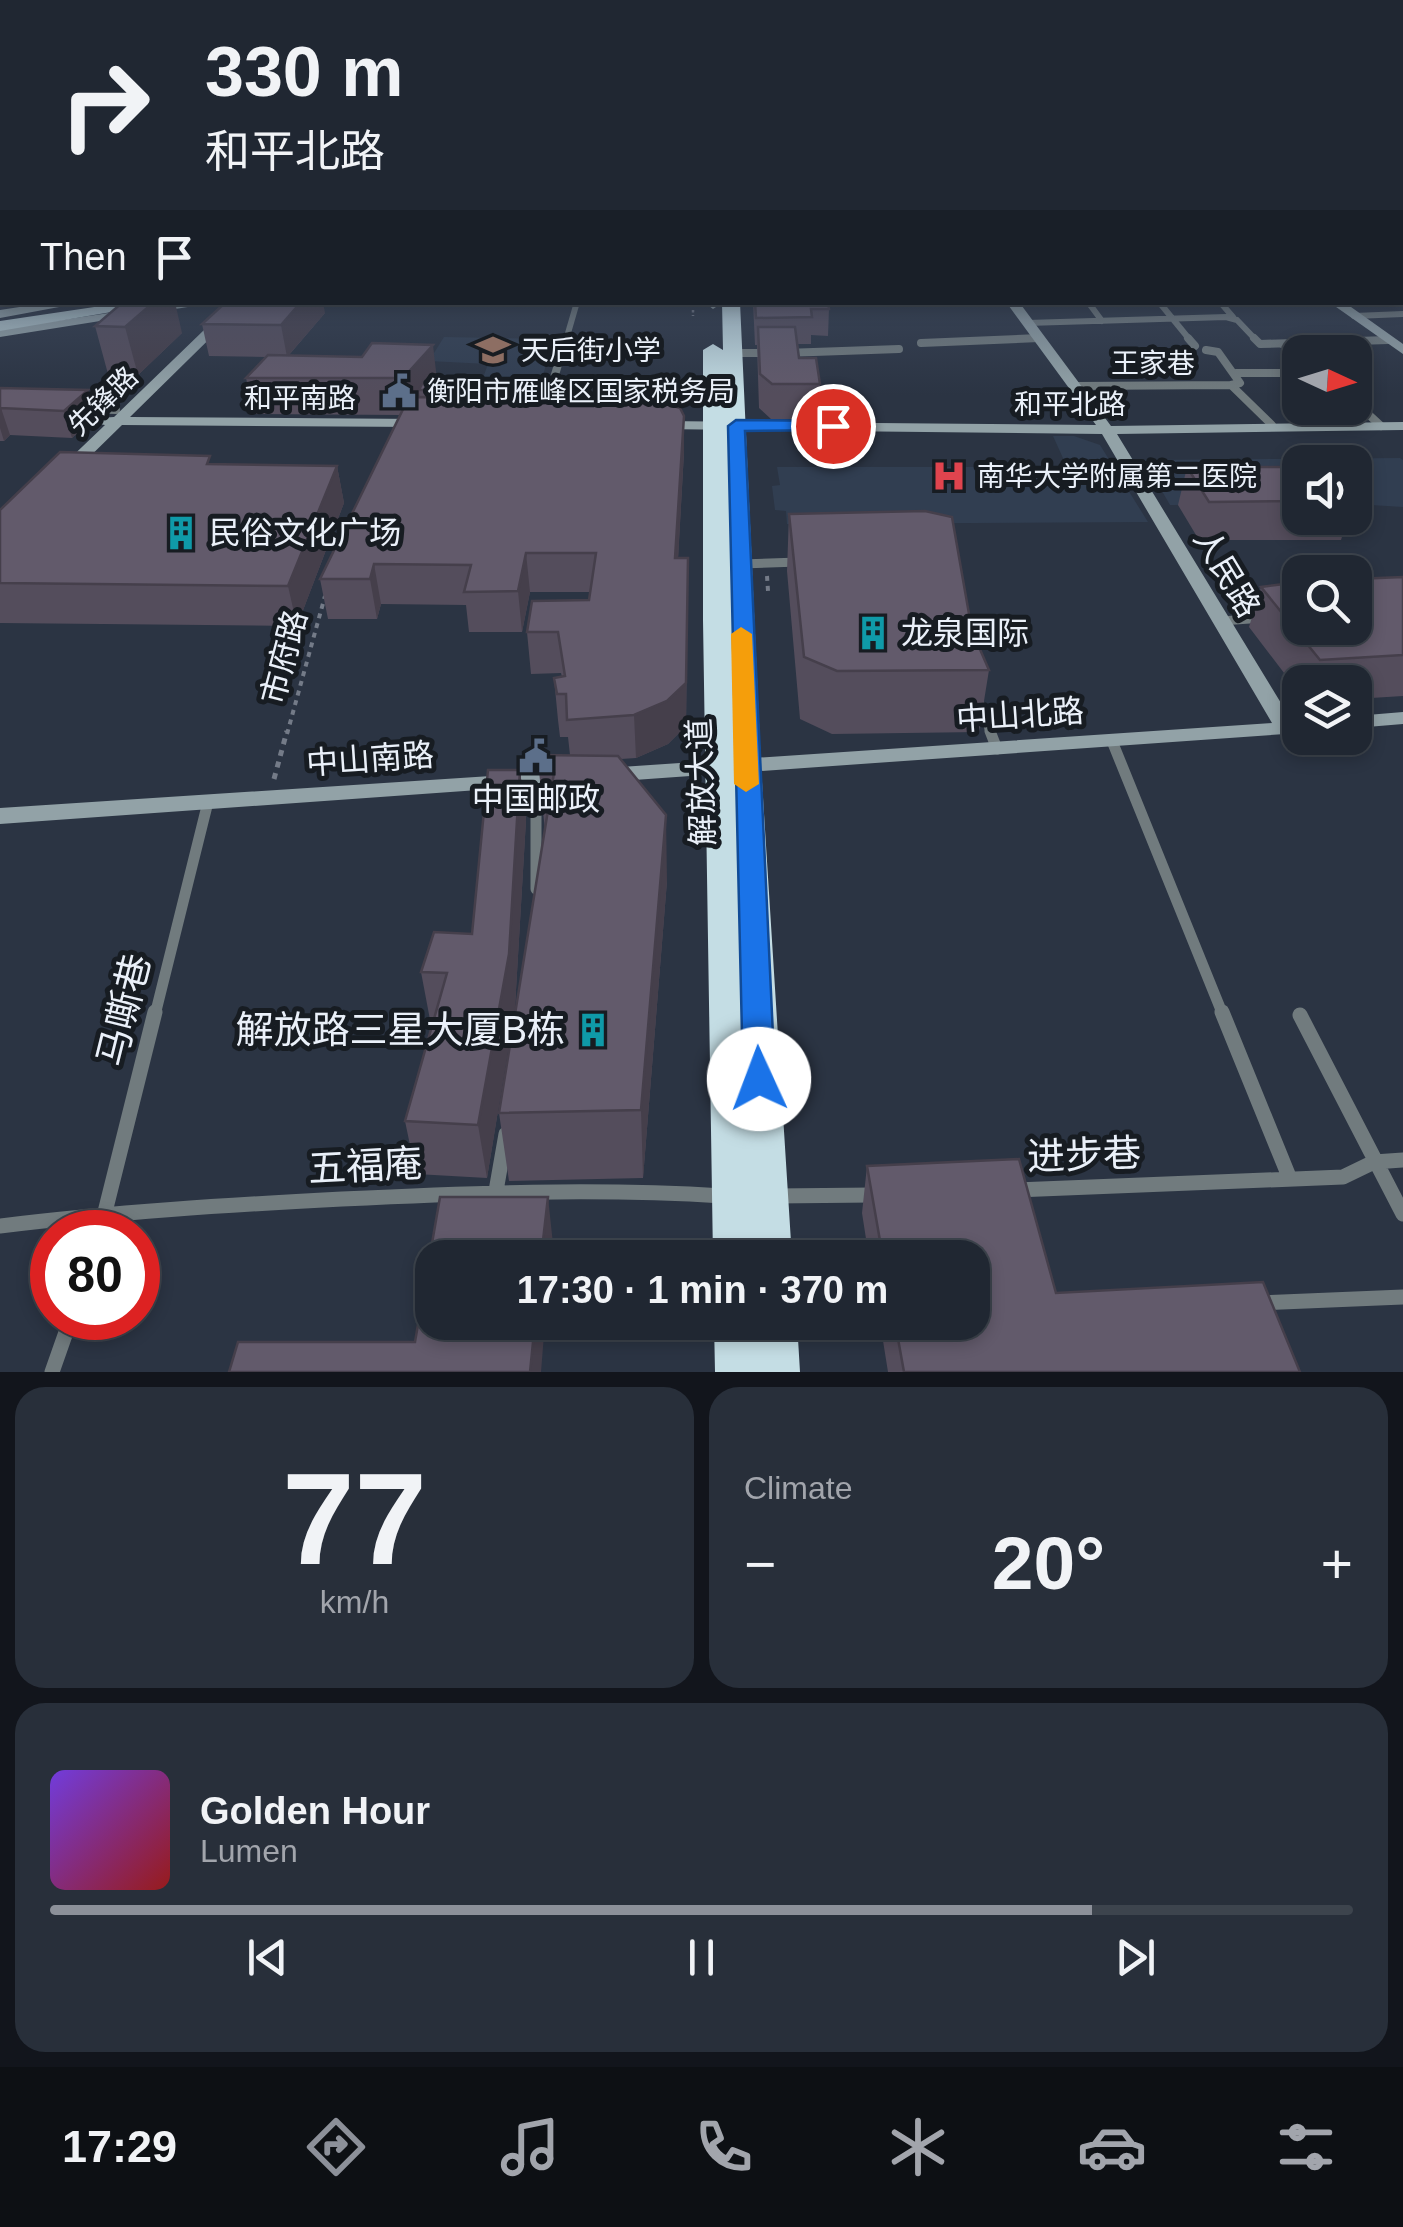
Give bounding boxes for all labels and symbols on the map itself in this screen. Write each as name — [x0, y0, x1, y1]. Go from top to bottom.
school or university icon: 天后街小学 — [474, 331, 512, 369]
place label: 天后街小学 — [521, 335, 661, 366]
north arrow — [1282, 335, 1372, 425]
street label: 王家巷 — [1111, 348, 1195, 379]
street label: 先锋路 — [62, 361, 144, 441]
public building icon: 衡阳市雁峰区国家税务局 — [380, 372, 418, 410]
place label: 衡阳市雁峰区国家税务局 — [427, 376, 735, 407]
street label: 和平南路 — [244, 383, 356, 414]
pin — [791, 384, 876, 469]
street label: 和平北路 — [1014, 389, 1126, 420]
hospital icon: 南华大学附属第二医院 — [930, 457, 968, 495]
place label: 南华大学附属第二医院 — [977, 461, 1257, 492]
building icon: 民俗文化广场 — [162, 514, 200, 552]
place label: 民俗文化广场 — [209, 515, 401, 551]
street label: 人民路 — [1187, 523, 1267, 623]
street label: 市府路 — [254, 606, 314, 708]
building icon: 龙泉国际 — [854, 614, 892, 652]
place label: 龙泉国际 — [901, 615, 1029, 651]
street label: 中山北路 — [955, 693, 1085, 737]
street label: 解放大道 — [681, 717, 721, 847]
street label: 中山南路 — [305, 737, 435, 781]
public building icon: 中国邮政 — [517, 737, 555, 775]
place label: 中国邮政 — [472, 781, 600, 817]
street label: 马嘶巷 — [90, 950, 158, 1070]
place label: 解放路三星大厦B栋 — [236, 1009, 565, 1051]
building icon: 解放路三星大厦B栋 — [574, 1011, 612, 1049]
position arrow — [707, 1027, 811, 1131]
street label: 进步巷 — [1026, 1132, 1142, 1178]
street label: 五福庵 — [307, 1142, 423, 1190]
speed limit sign: 80 — [30, 1210, 160, 1340]

